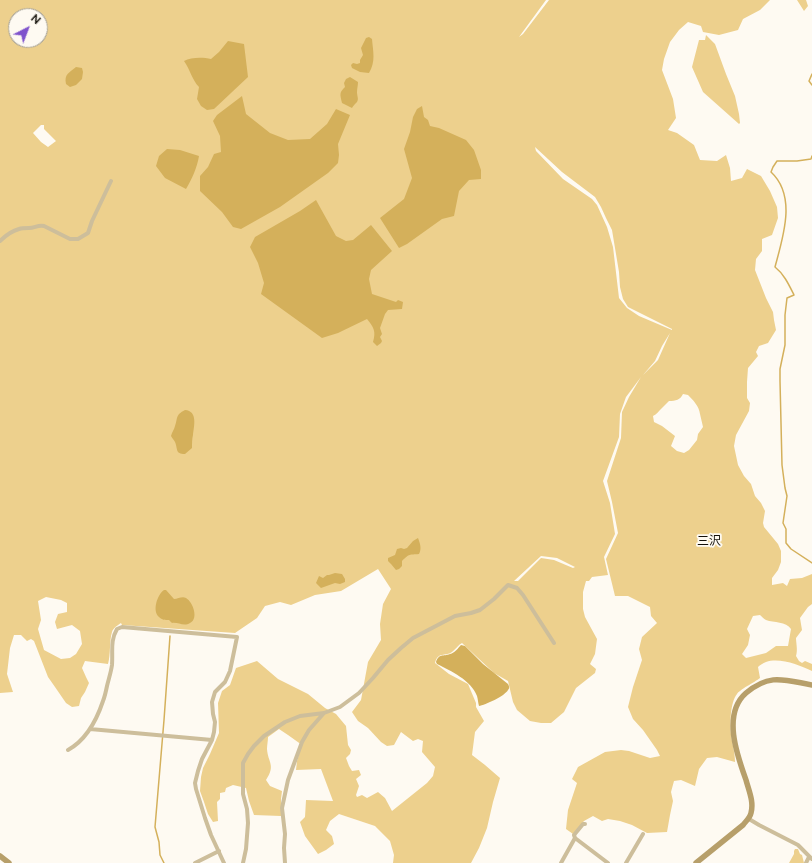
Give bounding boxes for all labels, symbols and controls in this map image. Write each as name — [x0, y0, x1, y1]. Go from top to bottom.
north arrow — [8, 8, 48, 48]
text: N — [28, 12, 43, 27]
district label: 三沢 — [697, 534, 721, 548]

